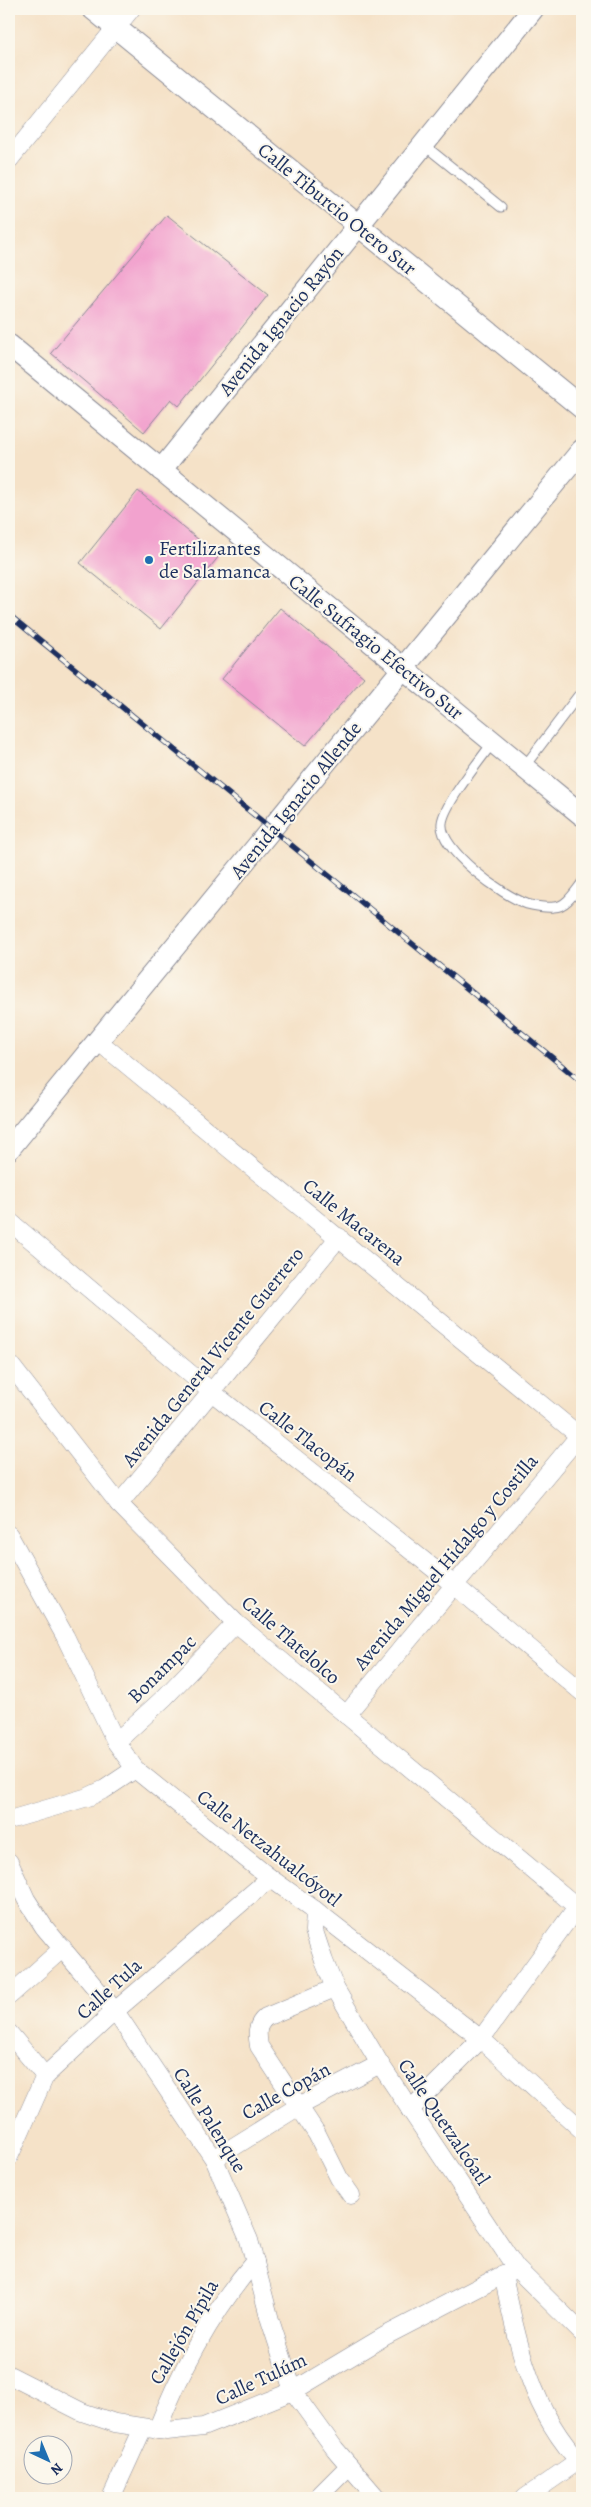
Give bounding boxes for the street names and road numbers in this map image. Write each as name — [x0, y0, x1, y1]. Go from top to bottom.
street label: Calle Tiburcio Otero Sur — [252, 137, 422, 282]
street label: Avenida Ignacio Rayón — [212, 241, 350, 402]
street label: Calle Sufragio Efectivo Sur — [283, 568, 469, 726]
street label: Avenida Ignacio Allende — [223, 716, 368, 885]
street label: Calle Macarena — [297, 1172, 412, 1272]
street label: Avenida General Vicente Guerrero — [115, 1241, 310, 1473]
street label: Calle Tlacopán — [253, 1394, 363, 1488]
street label: Avenida Miguel Hidalgo y Costilla — [347, 1448, 545, 1676]
street label: Calle Tlatelolco — [236, 1590, 346, 1691]
street label: Bonampac — [122, 1629, 202, 1709]
street label: Calle Netzahualcóyotl — [191, 1783, 347, 1913]
street label: Calle Tula — [70, 1952, 148, 2026]
street label: Calle Quetzalcóatl — [392, 2053, 496, 2191]
street label: Calle Copán — [237, 2056, 335, 2126]
street label: Calle Palenque — [167, 2062, 253, 2178]
street label: Callejón Pípila — [143, 2274, 225, 2390]
street label: Calle Tulúm — [211, 2346, 311, 2412]

